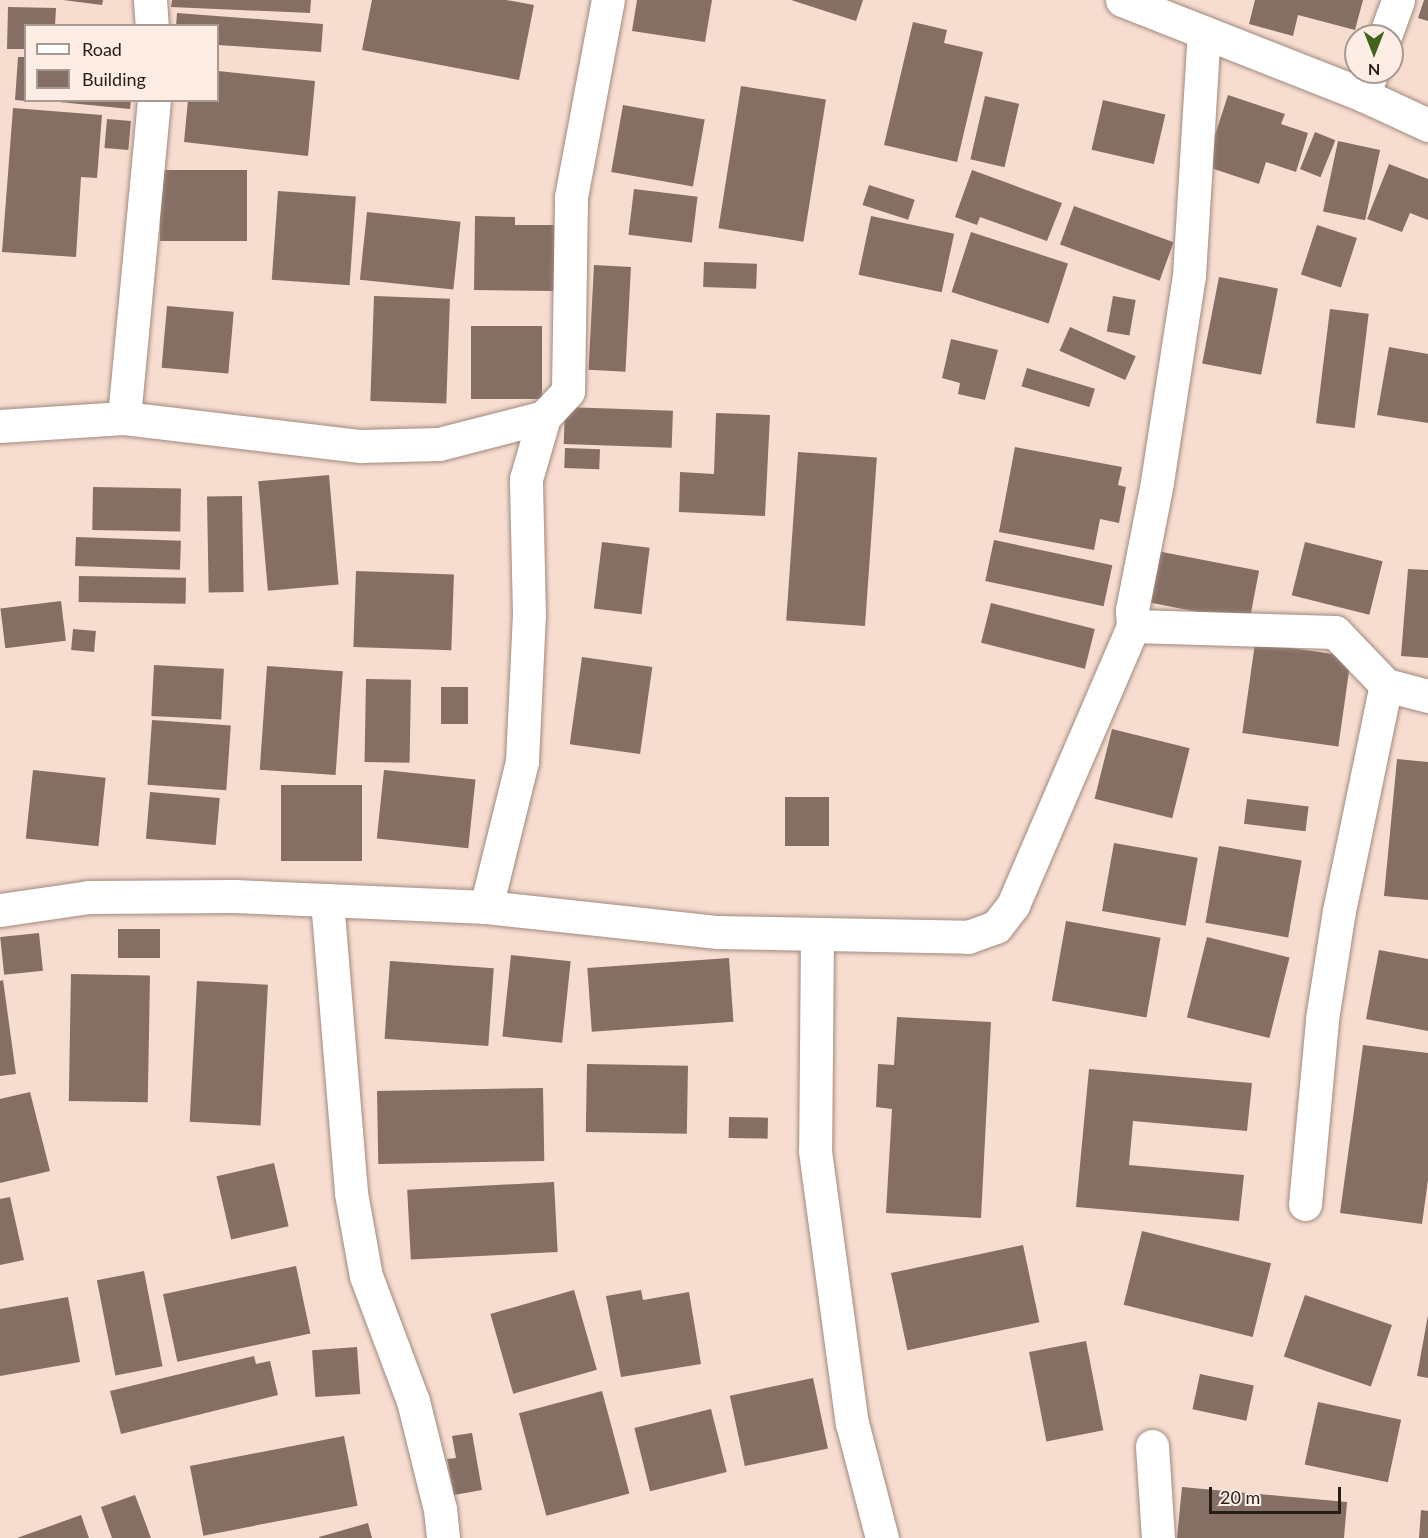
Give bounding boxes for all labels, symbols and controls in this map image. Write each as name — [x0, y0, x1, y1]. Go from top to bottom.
legend — [24, 24, 219, 102]
north arrow — [1344, 24, 1404, 84]
text: Road — [82, 38, 122, 60]
text: N — [1368, 61, 1380, 80]
text: Building — [82, 68, 146, 90]
scale bar — [1212, 1475, 1344, 1513]
text: 20 m — [1220, 1486, 1260, 1508]

